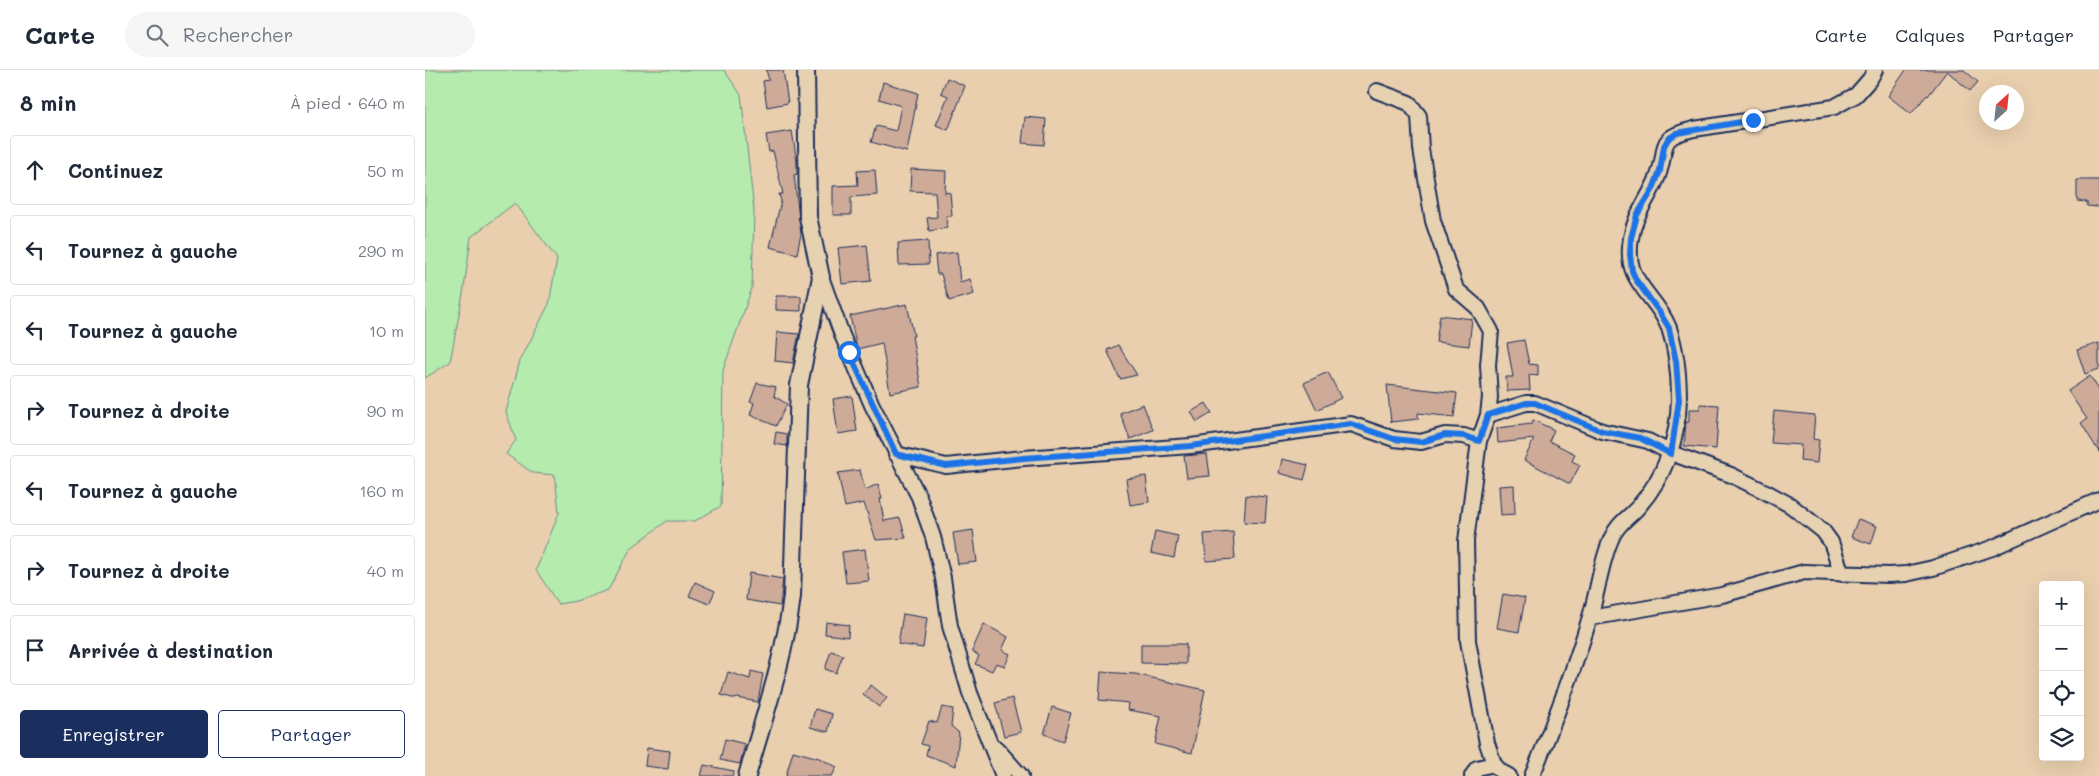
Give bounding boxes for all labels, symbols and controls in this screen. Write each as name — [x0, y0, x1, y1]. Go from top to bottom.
search box — [125, 12, 475, 57]
text: Carte — [25, 19, 95, 50]
icon: search — [143, 21, 171, 49]
text: Rechercher — [183, 22, 293, 47]
text: Carte — [1815, 23, 1867, 47]
text: Calques — [1895, 23, 1965, 47]
text: Partager — [1993, 23, 2074, 47]
north arrow — [1979, 85, 2024, 130]
text: 8 min — [20, 89, 76, 116]
text: À pied · 640 m — [290, 92, 405, 113]
route end — [1742, 109, 1765, 132]
icon: ahead — [21, 156, 49, 184]
text: Continuez — [68, 158, 163, 183]
text: 50 m — [367, 160, 404, 181]
icon: left — [21, 236, 49, 264]
text: Tournez à gauche — [68, 238, 237, 263]
text: 290 m — [358, 240, 404, 261]
icon: left — [21, 316, 49, 344]
text: Tournez à gauche — [68, 318, 237, 343]
text: 10 m — [369, 320, 404, 341]
route start — [838, 341, 861, 364]
icon: right — [21, 396, 49, 424]
text: Tournez à droite — [68, 398, 230, 423]
text: 90 m — [367, 400, 404, 421]
icon: left — [21, 476, 49, 504]
text: Tournez à gauche — [68, 478, 237, 503]
text: 160 m — [359, 480, 404, 501]
icon: right — [21, 556, 49, 584]
text: Tournez à droite — [68, 558, 230, 583]
text: 40 m — [367, 560, 404, 581]
map controls — [2039, 581, 2084, 761]
button: + — [2039, 581, 2084, 626]
button: − — [2039, 626, 2084, 671]
icon: arrive — [21, 636, 49, 664]
text: Arrivée à destination — [68, 638, 273, 663]
button: locate — [2039, 671, 2084, 716]
button: Enregistrer — [20, 710, 208, 758]
button: Partager — [218, 710, 405, 758]
button: layers — [2039, 716, 2084, 761]

